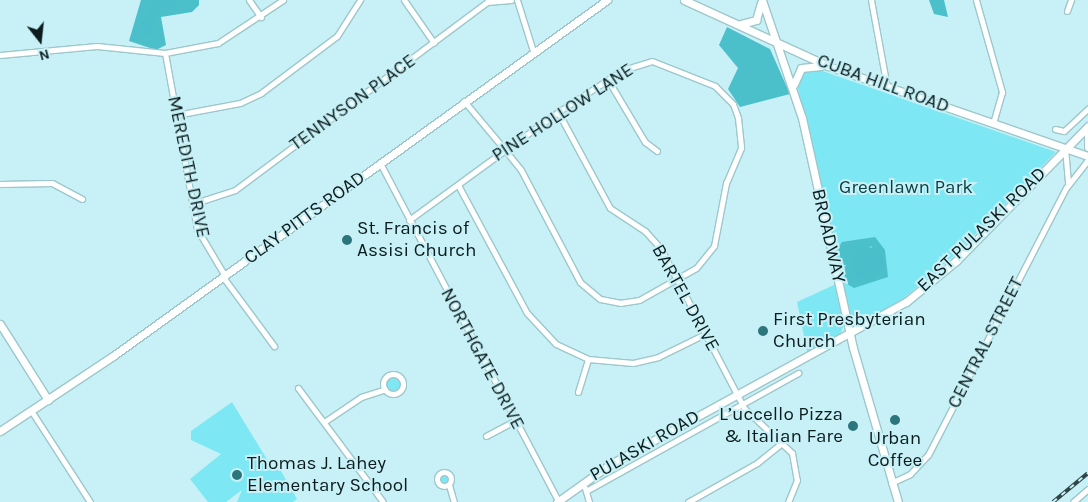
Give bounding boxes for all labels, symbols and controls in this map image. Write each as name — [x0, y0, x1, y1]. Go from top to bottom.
north arrow — [15, 15, 65, 65]
text: N — [37, 45, 51, 64]
street label: TENNYSON PLACE — [286, 50, 420, 156]
street label: CUBA HILL ROAD — [814, 50, 952, 118]
street label: PINE HOLLOW LANE — [488, 59, 638, 167]
street label: MEREDITH DRIVE — [162, 94, 214, 240]
street label: EAST PULASKI ROAD — [913, 163, 1051, 297]
street label: CLAY PITTS ROAD — [240, 166, 370, 270]
park label: Greenlawn Park — [839, 177, 973, 199]
street label: BROADWAY — [806, 186, 850, 286]
place label: St. Francis of Assisi Church — [357, 218, 476, 262]
marker: St. Francis of Assisi Church — [341, 234, 353, 246]
street label: BARTEL DRIVE — [646, 241, 724, 355]
street label: CENTRAL STREET — [943, 274, 1029, 412]
street label: NORTHGATE DRIVE — [435, 284, 529, 434]
place label: First Presbyterian Church — [773, 309, 926, 353]
marker: First Presbyterian Church — [757, 325, 769, 337]
place label: L’uccello Pizza & Italian Fare — [719, 404, 843, 448]
street label: PULASKI ROAD — [586, 405, 704, 487]
marker: Urban Coffee — [889, 414, 901, 426]
marker: L’uccello Pizza & Italian Fare — [847, 420, 859, 432]
place label: Urban Coffee — [868, 428, 922, 472]
place label: Thomas J. Lahey Elementary School — [247, 453, 408, 497]
marker: Thomas J. Lahey Elementary School — [231, 469, 243, 481]

